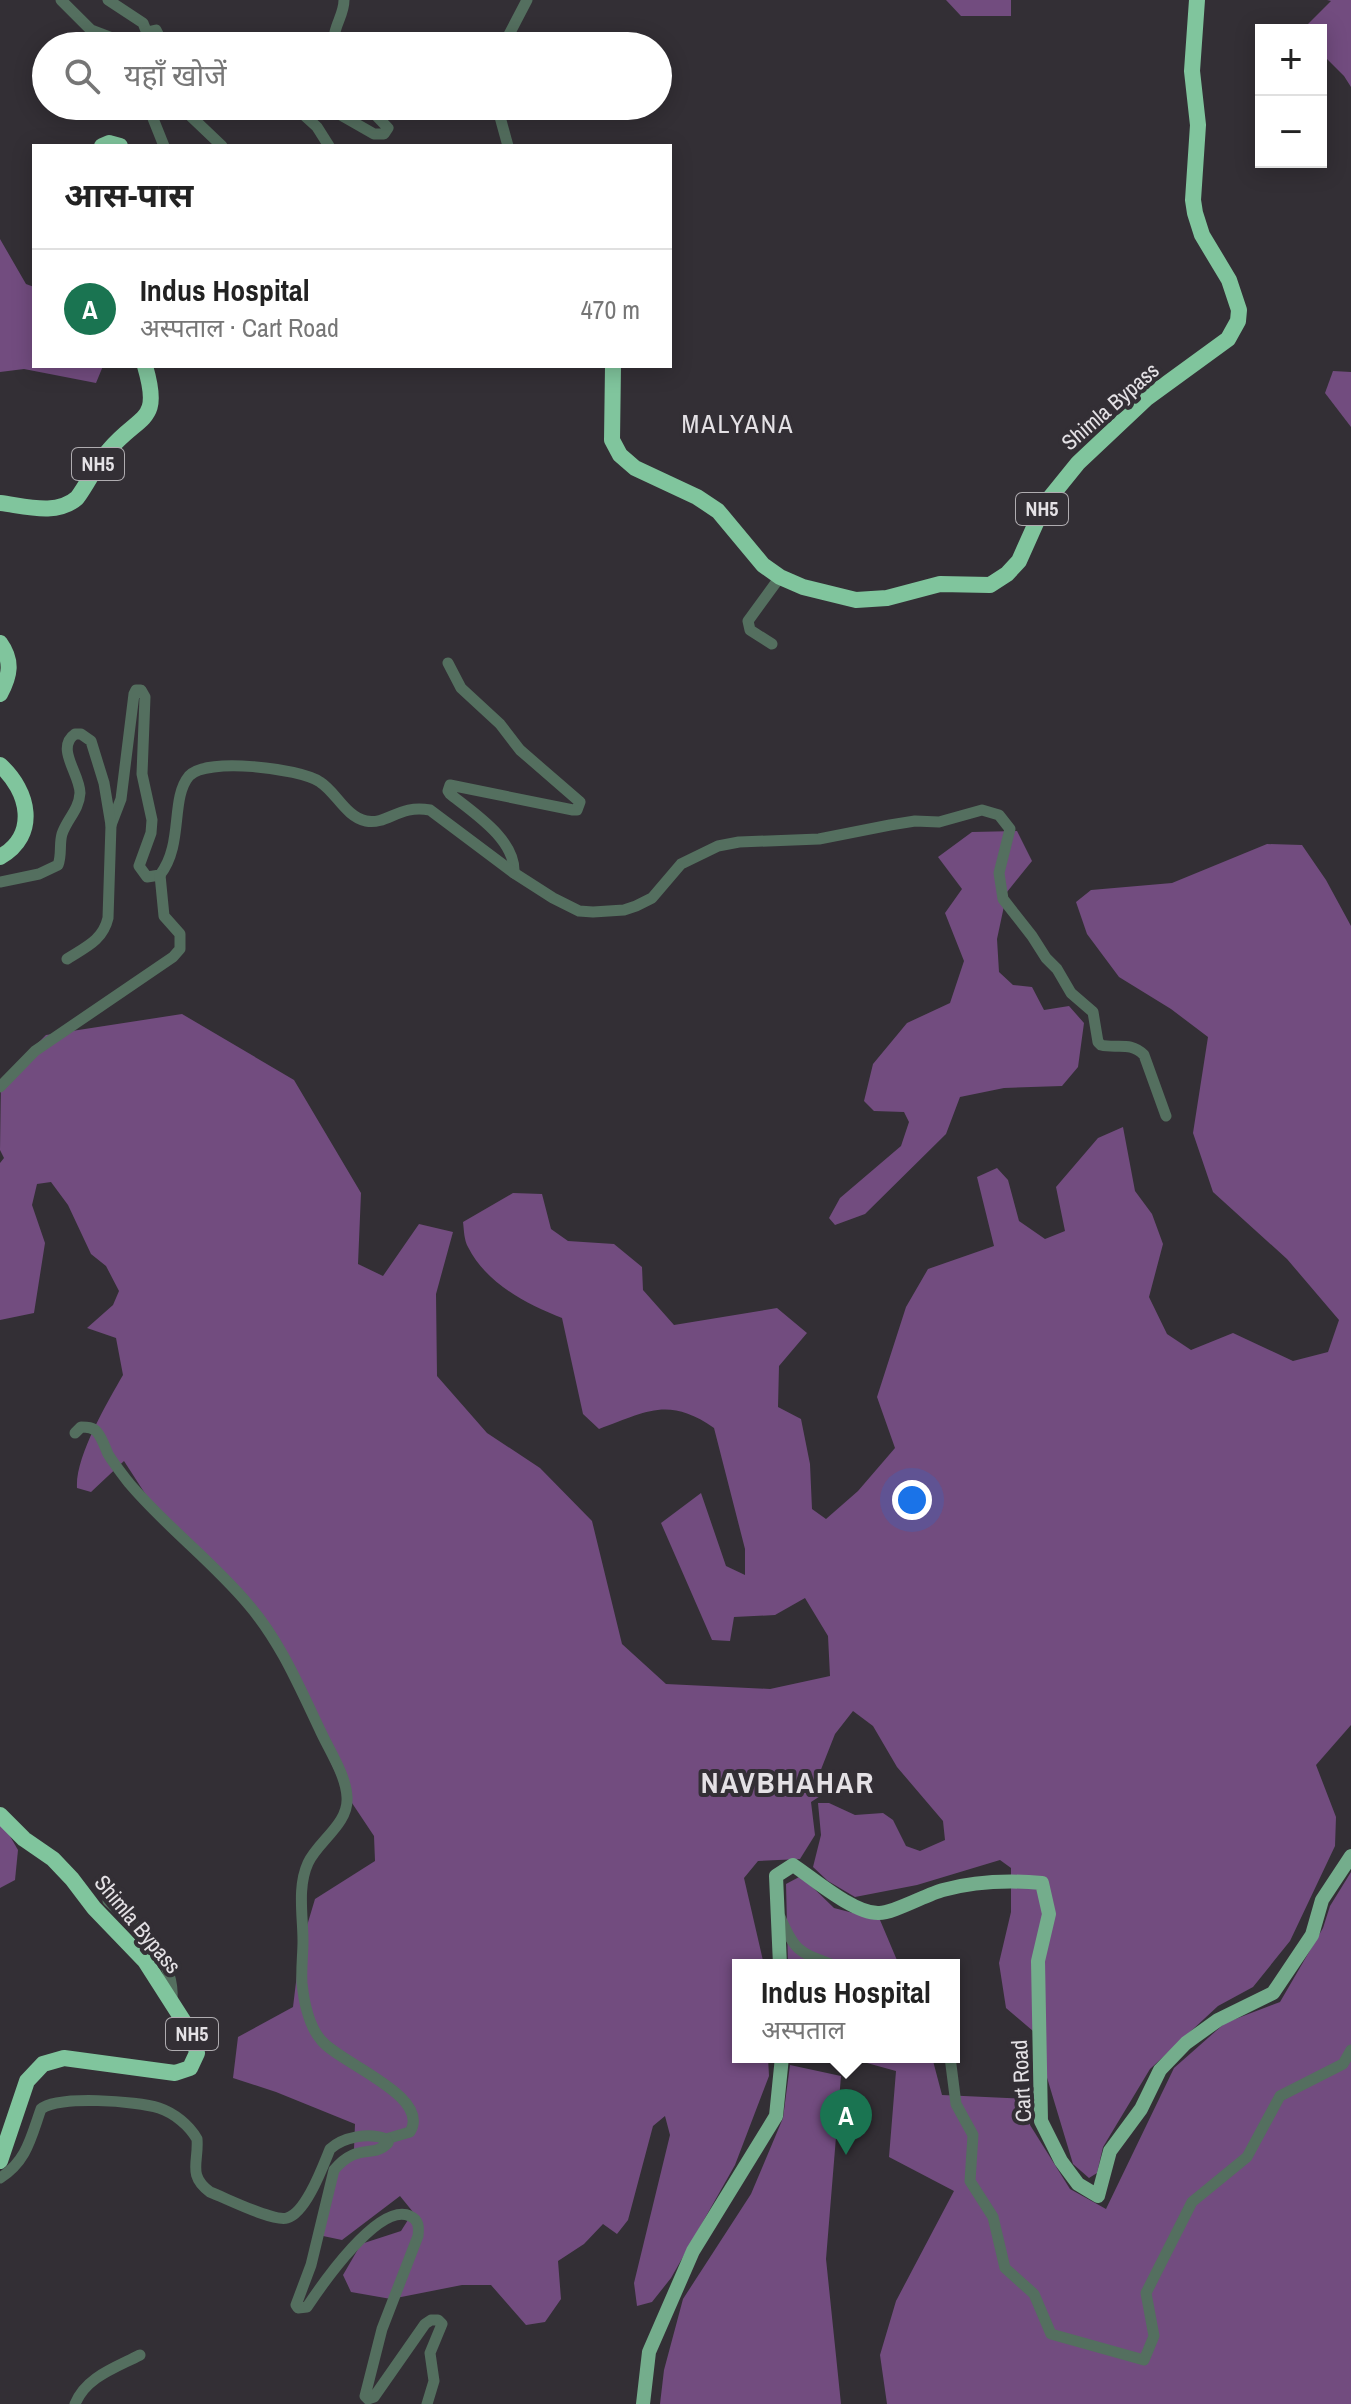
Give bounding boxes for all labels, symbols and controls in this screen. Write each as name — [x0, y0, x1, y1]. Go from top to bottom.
map controls — [1255, 24, 1327, 168]
button: + — [1255, 24, 1327, 96]
search box — [32, 32, 672, 120]
icon: search — [60, 54, 104, 98]
text: यहाँ खोजें — [124, 55, 227, 95]
button: − — [1255, 96, 1327, 168]
text: आस-पास — [64, 172, 193, 218]
text: Indus Hospital — [140, 270, 310, 310]
text: A — [82, 292, 98, 327]
text: 470 m — [581, 292, 640, 327]
text: अस्पताल · Cart Road — [140, 310, 339, 345]
street label: Shimla Bypass — [1055, 355, 1165, 457]
district label: MALYANA — [682, 406, 794, 441]
road number: NH5 — [72, 448, 124, 480]
road number: NH5 — [1016, 493, 1068, 525]
your location — [892, 1480, 932, 1520]
district label: NAVBHAHAR — [701, 1762, 875, 1802]
street label: Shimla Bypass — [88, 1868, 188, 1980]
popup — [732, 1959, 960, 2063]
text: Indus Hospital — [761, 1972, 931, 2012]
text: अस्पताल — [761, 2012, 845, 2047]
road number: NH5 — [166, 2018, 218, 2050]
street label: Cart Road — [1004, 2039, 1038, 2123]
pin: A — [820, 2089, 872, 2155]

